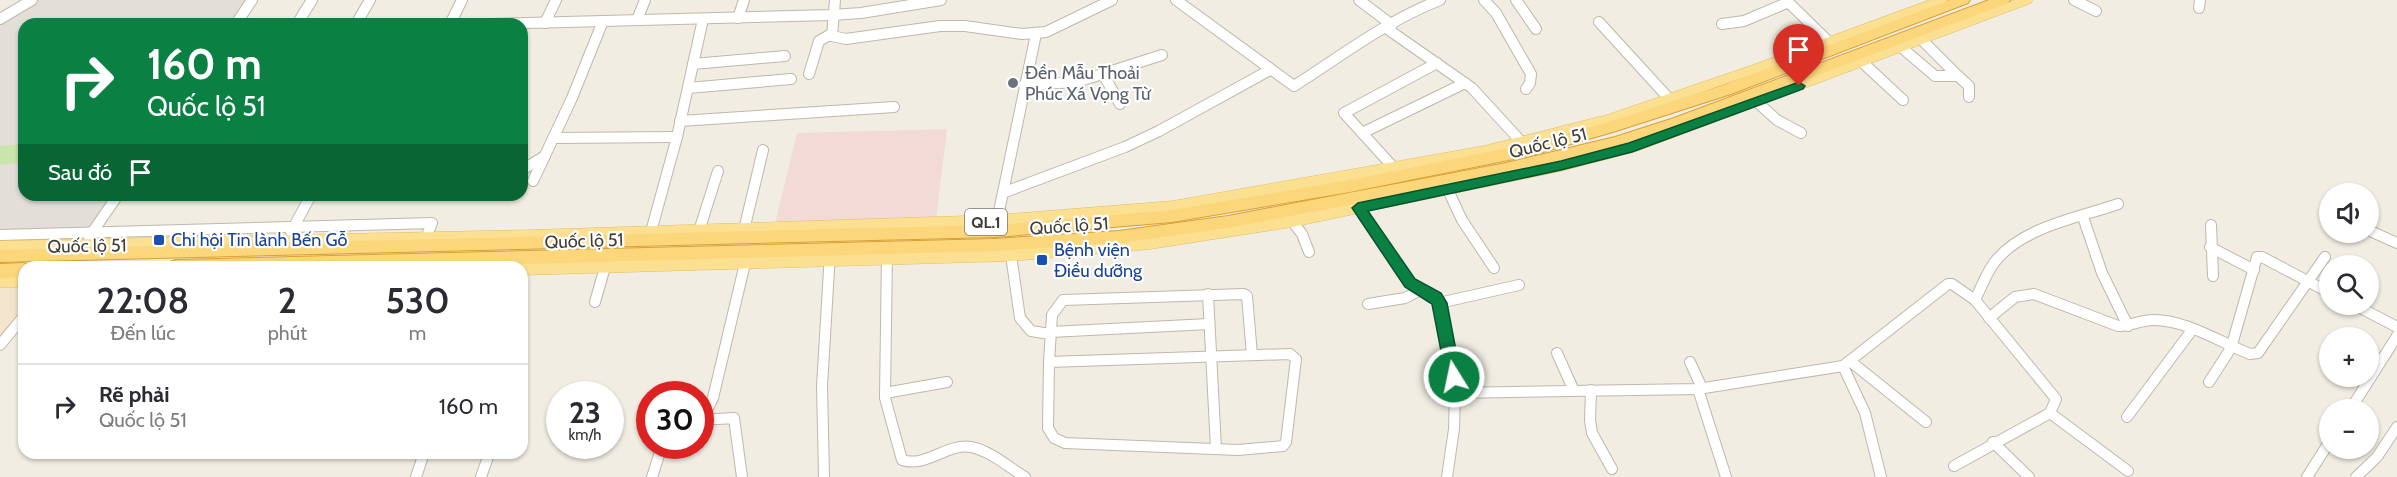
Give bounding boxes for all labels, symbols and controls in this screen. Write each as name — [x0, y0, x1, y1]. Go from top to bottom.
pin — [1773, 24, 1824, 86]
icon: arrive — [1782, 33, 1815, 66]
text: 160 m — [147, 38, 262, 90]
icon: right — [48, 42, 126, 120]
place label: Đền Mẫu Thoải Phúc Xá Vọng Từ — [1025, 62, 1152, 105]
marker: Đền Mẫu Thoải Phúc Xá Vọng Từ — [1006, 76, 1020, 90]
text: Quốc lộ 51 — [147, 90, 266, 123]
street label: Quốc lộ 51 — [1507, 123, 1589, 163]
icon: arrive — [124, 156, 157, 189]
text: Sau đó — [48, 159, 112, 186]
map controls — [2319, 183, 2379, 459]
button: sound — [2319, 183, 2379, 243]
road number: QL.1 — [965, 209, 1007, 235]
street label: Quốc lộ 51 — [1029, 212, 1109, 240]
place label: Chi hội Tin lành Bến Gỗ — [171, 229, 347, 251]
street label: Quốc lộ 51 — [544, 229, 624, 253]
marker: Chi hội Tin lành Bến Gỗ — [152, 233, 166, 247]
street label: Quốc lộ 51 — [47, 234, 127, 258]
place label: Bệnh viện Điều dưỡng — [1054, 239, 1143, 282]
marker: Bệnh viện Điều dưỡng — [1035, 253, 1049, 267]
button: search — [2319, 255, 2379, 315]
text: 22:08 — [96, 278, 189, 322]
text: 2 — [278, 278, 297, 322]
text: 530 — [385, 278, 450, 322]
text: Đến lúc — [110, 321, 175, 345]
text: phút — [268, 321, 307, 345]
text: m — [409, 321, 426, 345]
button: + — [2319, 327, 2379, 387]
position arrow — [1422, 345, 1486, 409]
text: Rẽ phải — [99, 381, 170, 408]
speed limit sign: 30 — [636, 381, 714, 459]
icon: right — [48, 390, 81, 423]
text: 160 m — [439, 393, 498, 420]
text: 23 — [569, 394, 601, 431]
button: − — [2319, 399, 2379, 459]
text: Quốc lộ 51 — [99, 408, 187, 432]
text: km/h — [569, 426, 601, 444]

